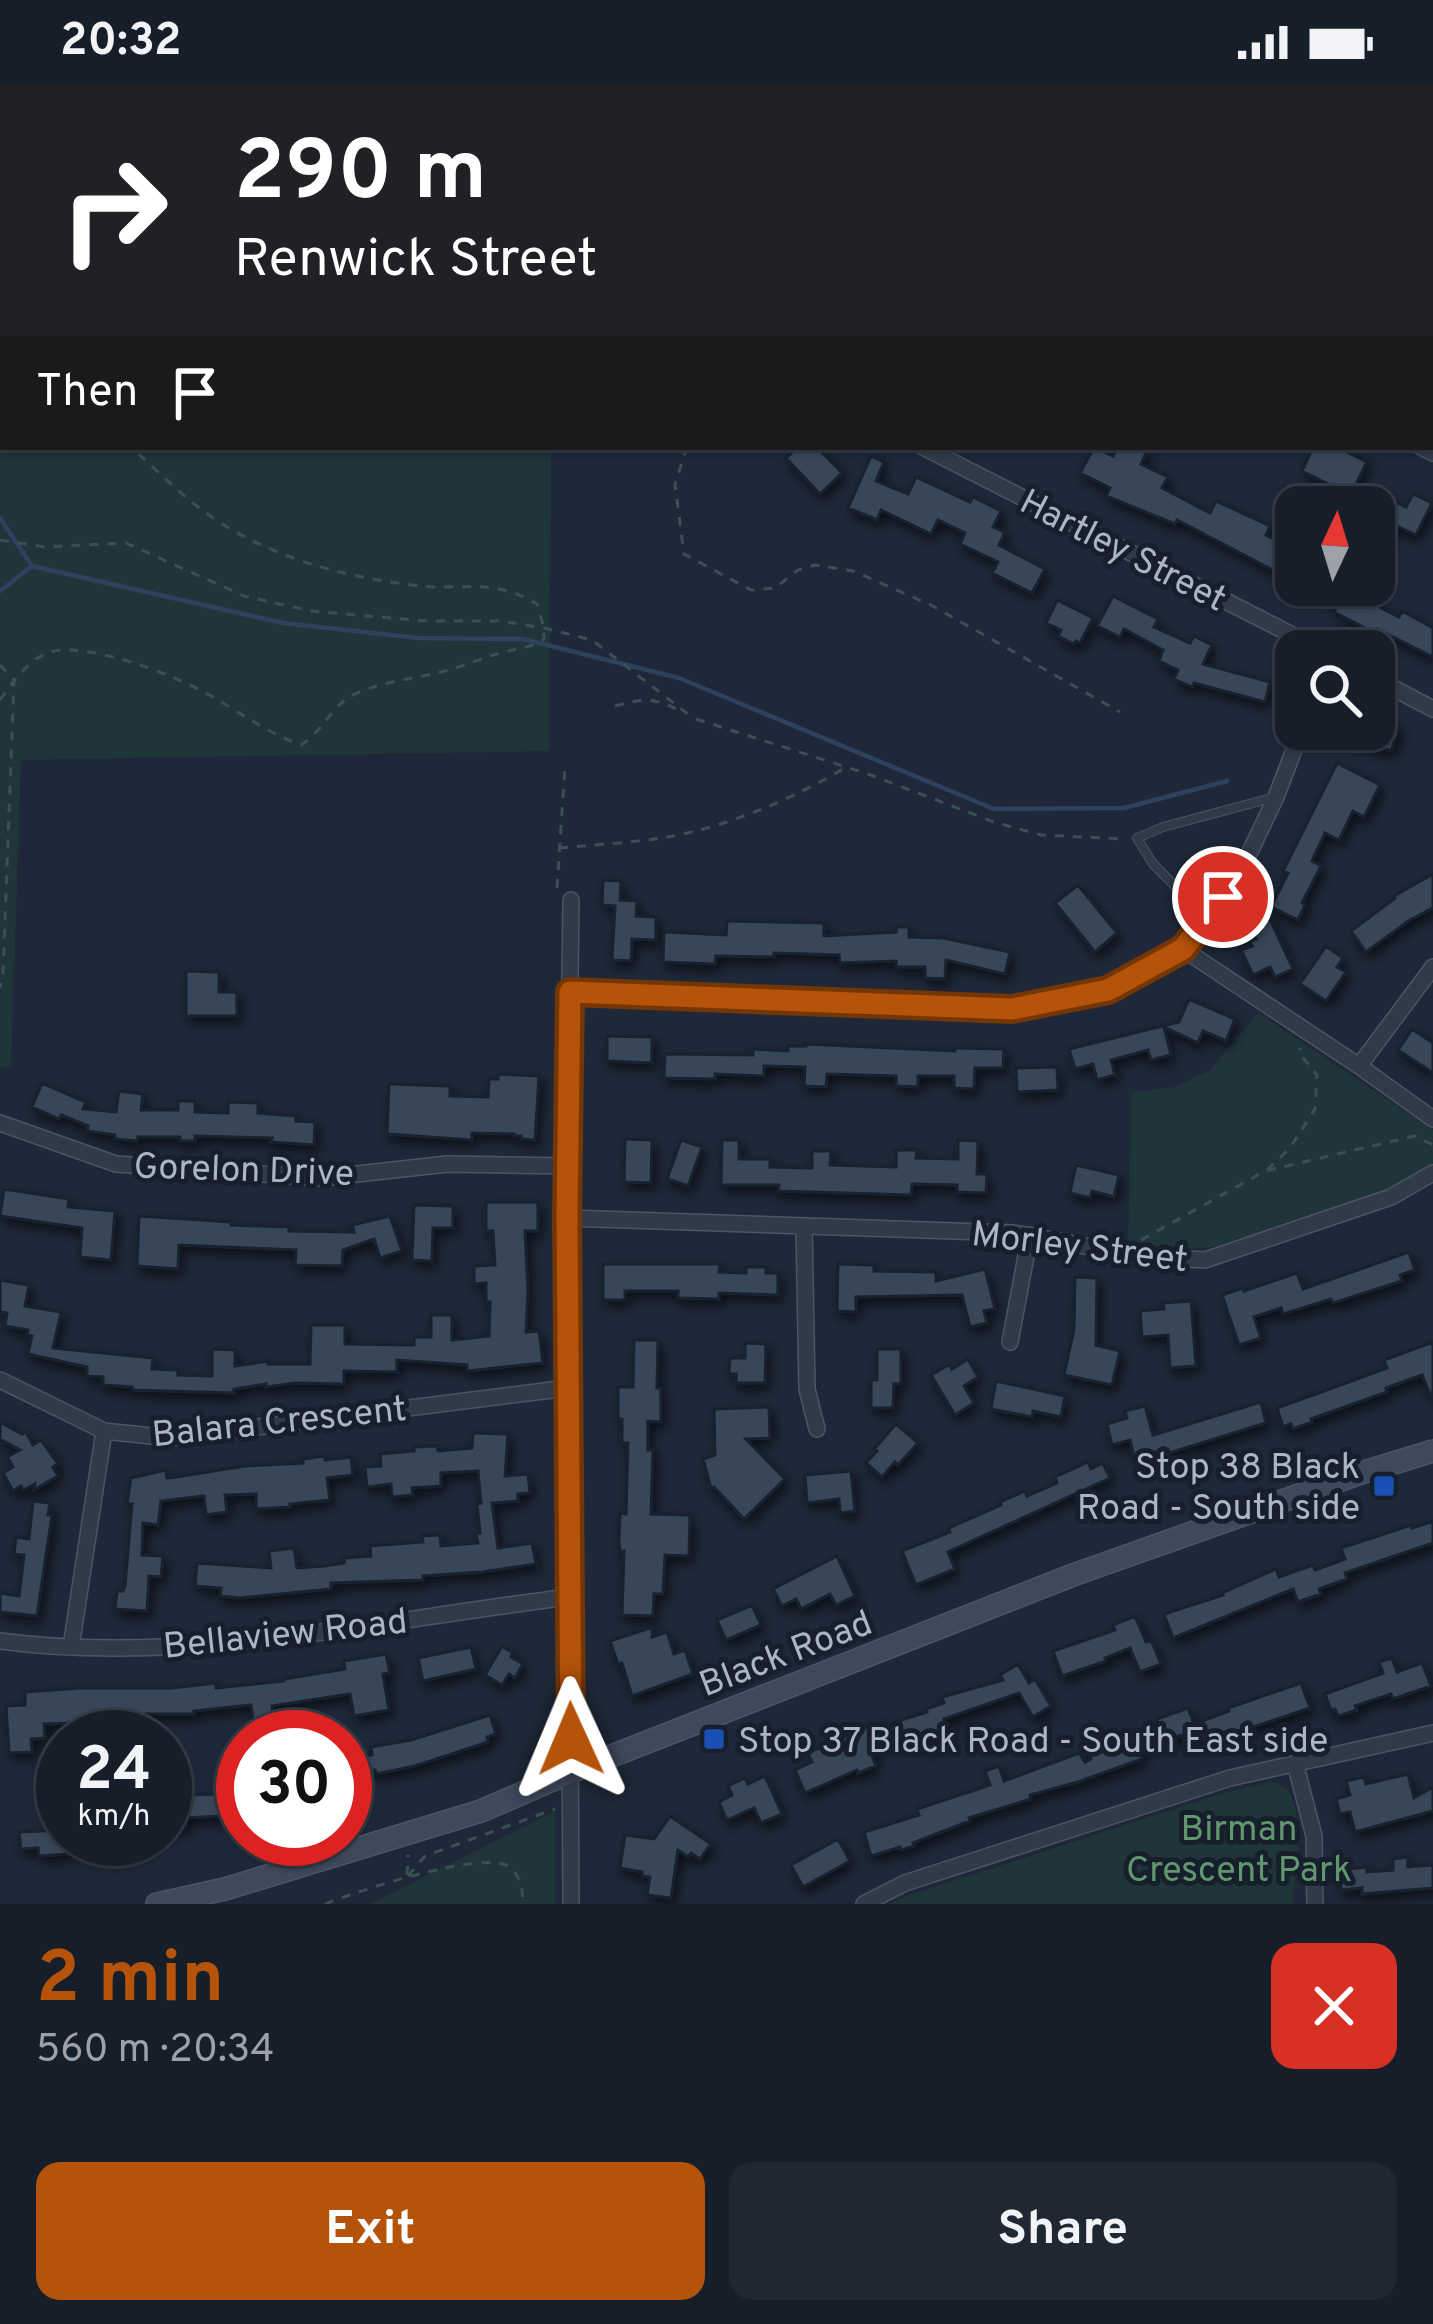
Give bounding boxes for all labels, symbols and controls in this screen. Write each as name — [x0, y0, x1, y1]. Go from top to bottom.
text: 20:32 — [60, 14, 182, 71]
text: 290 m — [234, 123, 487, 229]
icon: right — [36, 132, 192, 288]
text: Renwick Street — [234, 227, 597, 296]
icon: arrive — [162, 360, 228, 426]
text: Then — [36, 365, 138, 422]
street label: Hartley Street — [1011, 481, 1233, 624]
north arrow — [1275, 486, 1395, 606]
map controls — [1275, 486, 1395, 750]
button: search — [1275, 630, 1395, 750]
pin — [1172, 846, 1274, 948]
icon: arrive — [1190, 864, 1256, 930]
street label: Gorelon Drive — [133, 1145, 355, 1199]
street label: Morley Street — [969, 1213, 1190, 1285]
street label: Balara Crescent — [150, 1388, 409, 1460]
place label: Stop 38 Black Road - South side — [1077, 1446, 1360, 1533]
marker: Stop 38 Black Road - South side — [1371, 1473, 1397, 1499]
street label: Bellaview Road — [161, 1600, 410, 1672]
street label: Black Road — [693, 1602, 879, 1710]
position arrow — [508, 1676, 634, 1802]
speed limit sign: 30 — [216, 1710, 372, 1866]
place label: Stop 37 Black Road - South East side — [738, 1720, 1328, 1766]
marker: Stop 37 Black Road - South East side — [701, 1726, 727, 1752]
text: 24 — [76, 1735, 152, 1811]
text: km/h — [78, 1799, 150, 1836]
park label: Birman Crescent Park — [1126, 1808, 1352, 1895]
text: 2 min — [36, 1936, 224, 2028]
button: close — [1271, 1943, 1397, 2069]
text: 560 m · 20:34 — [36, 2027, 274, 2076]
button: Exit — [36, 2162, 705, 2300]
button: Share — [729, 2162, 1397, 2300]

